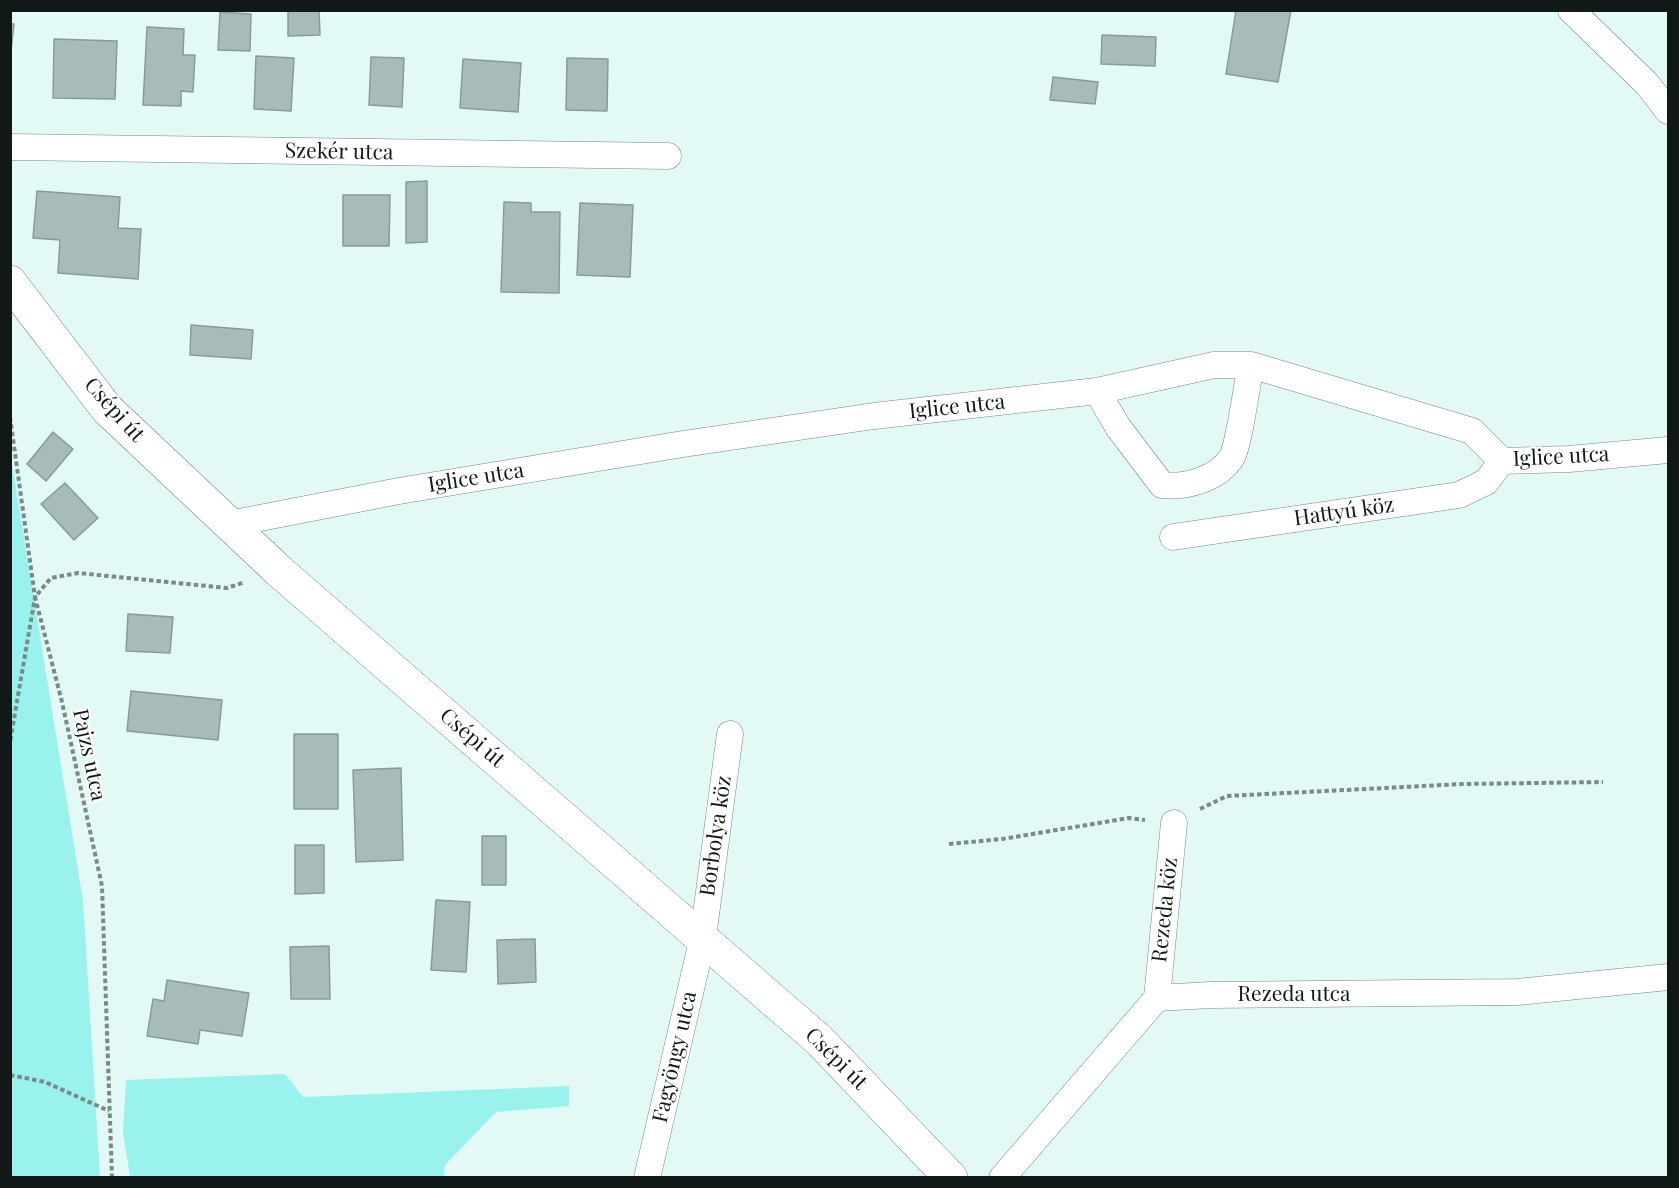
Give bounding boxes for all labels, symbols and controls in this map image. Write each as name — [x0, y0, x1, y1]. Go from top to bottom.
street label: Szekér utca — [285, 138, 393, 166]
street label: Csépi út — [79, 373, 149, 447]
street label: Iglice utca — [908, 389, 1006, 425]
street label: Iglice utca — [1512, 442, 1610, 472]
street label: Iglice utca — [426, 458, 526, 498]
street label: Hattyú köz — [1292, 493, 1396, 531]
street label: Csépi út — [434, 703, 510, 773]
street label: Pajzs utca — [67, 707, 111, 803]
street label: Borbolya köz — [695, 774, 737, 898]
street label: Rezeda köz — [1147, 856, 1183, 964]
street label: Rezeda utca — [1237, 981, 1351, 1007]
street label: Fagyöngy utca — [648, 989, 702, 1125]
street label: Csépi út — [800, 1023, 872, 1095]

